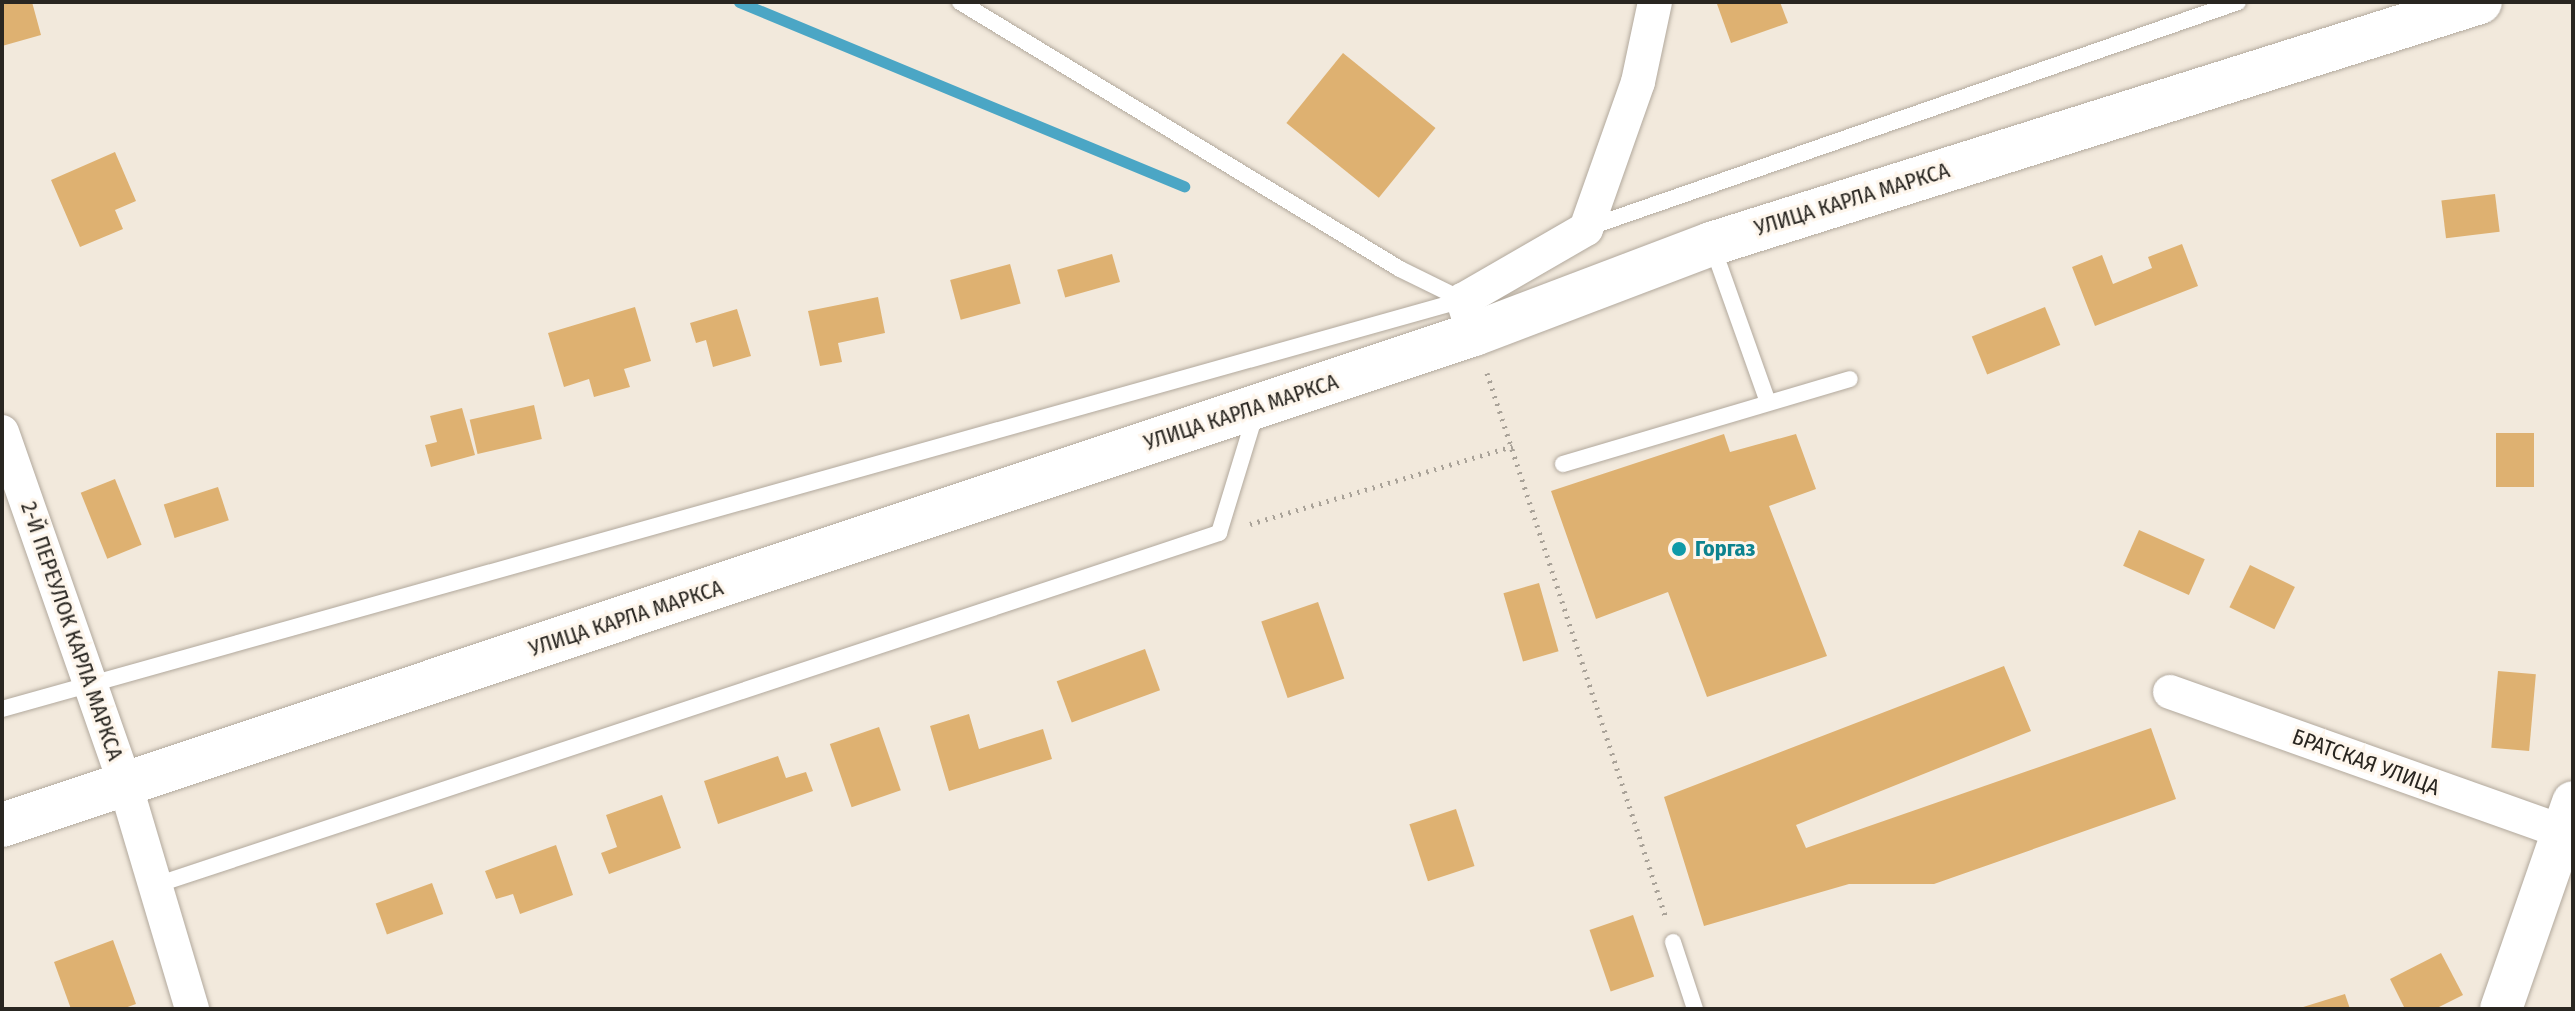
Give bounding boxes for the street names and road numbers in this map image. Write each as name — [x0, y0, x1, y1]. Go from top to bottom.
street label: УЛИЦА КАРЛА МАРКСА — [1751, 157, 1953, 241]
street label: УЛИЦА КАРЛА МАРКСА — [1141, 368, 1341, 456]
street label: 2-Й ПЕРЕУЛОК КАРЛА МАРКСА — [15, 498, 129, 764]
street label: УЛИЦА КАРЛА МАРКСА — [526, 574, 726, 662]
street label: БРАТСКАЯ УЛИЦА — [2289, 723, 2443, 801]

